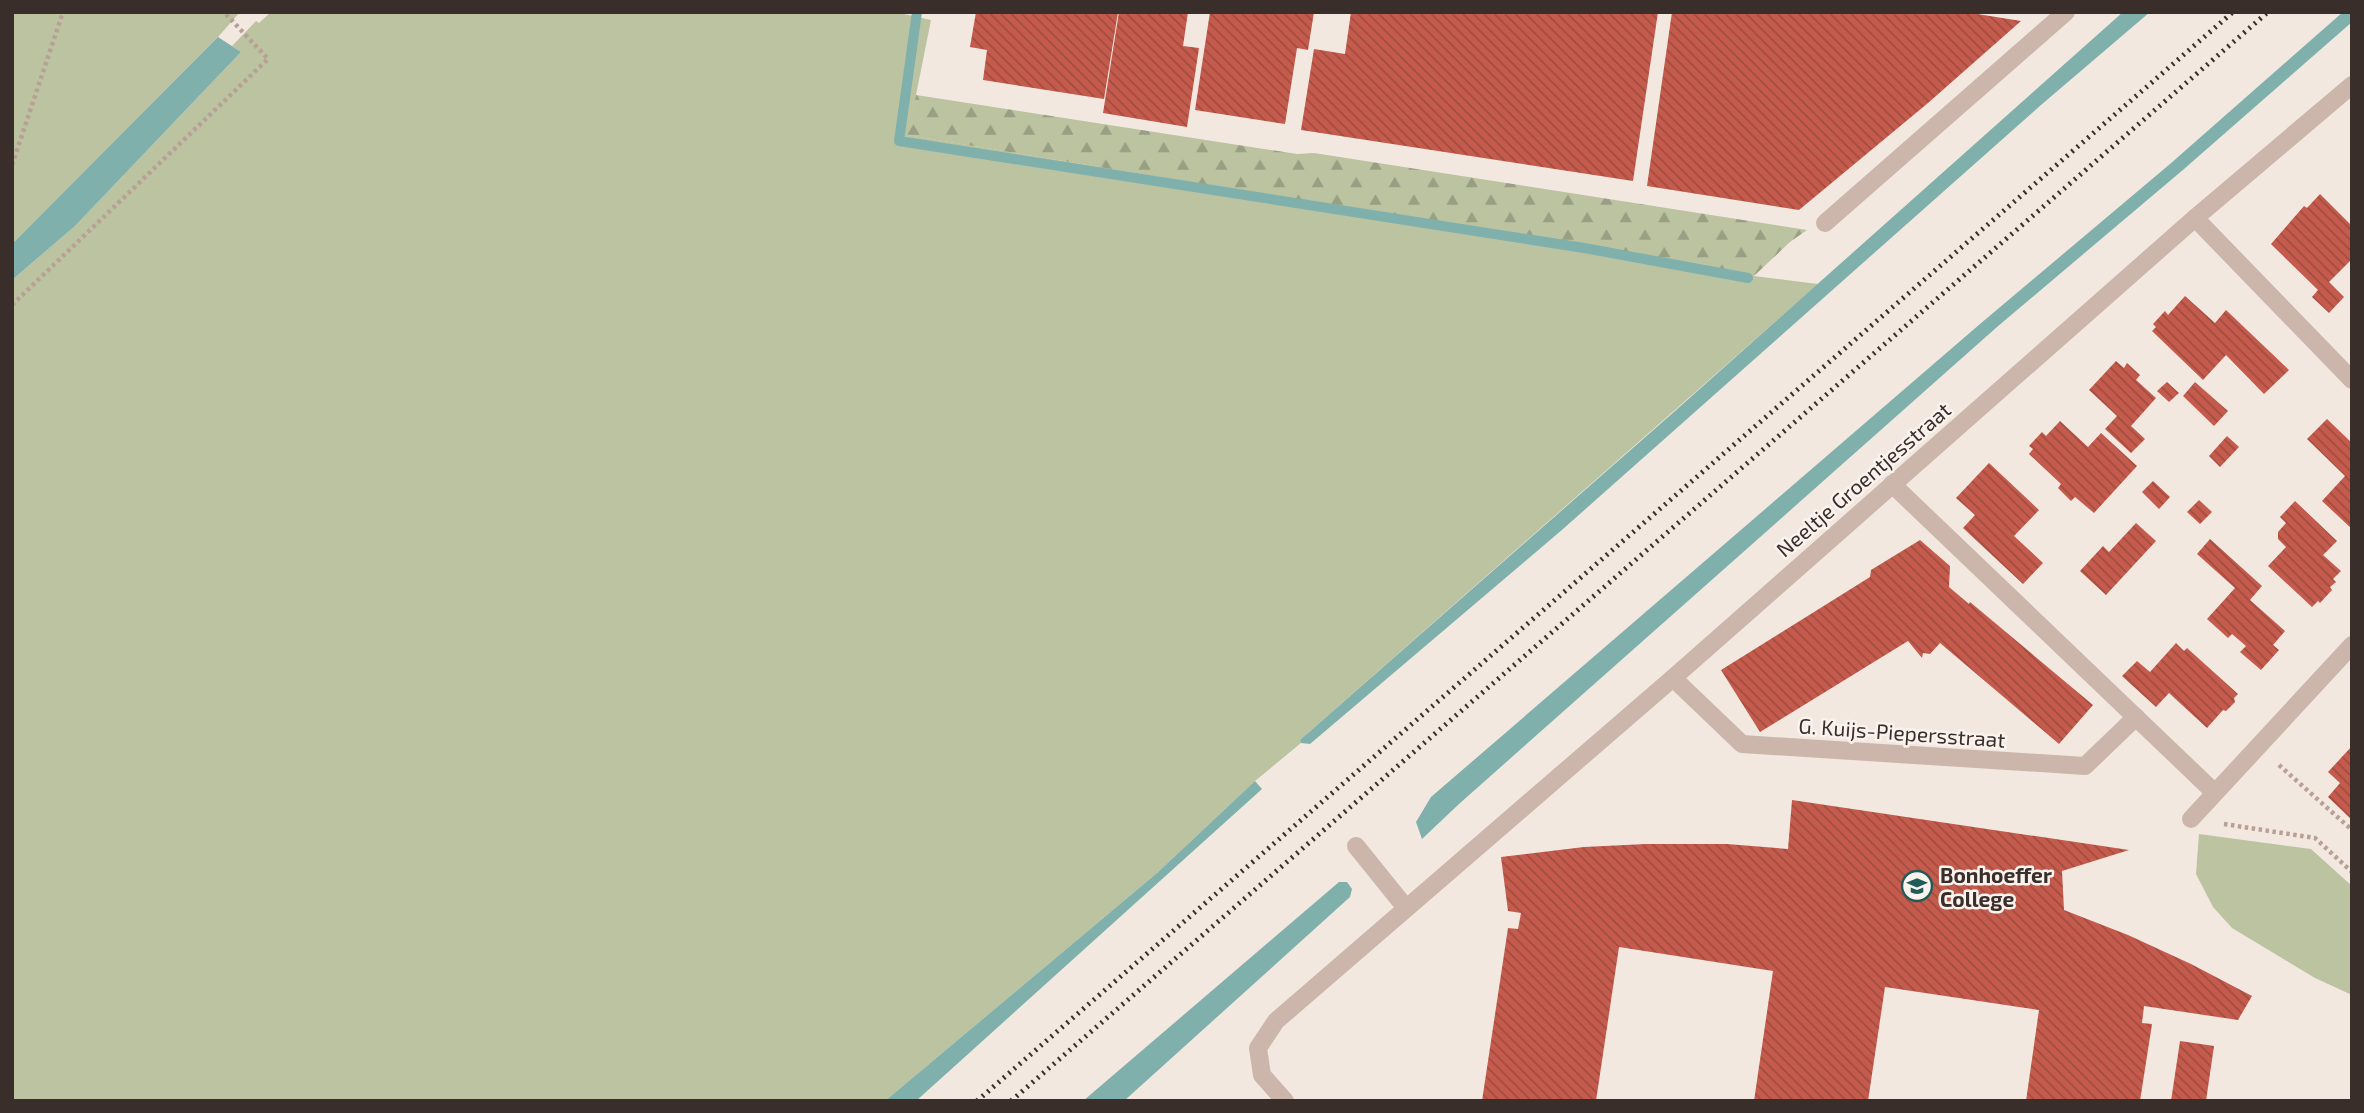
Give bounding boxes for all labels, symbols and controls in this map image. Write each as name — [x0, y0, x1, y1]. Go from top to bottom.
street label: Neeltje Groentjesstraat — [1771, 396, 1956, 562]
street label: G. Kuijs-Piepersstraat — [1798, 712, 2006, 753]
place label: Bonhoeffer College — [1940, 862, 2052, 911]
school or university icon: Bonhoeffer College — [1900, 869, 1934, 903]

